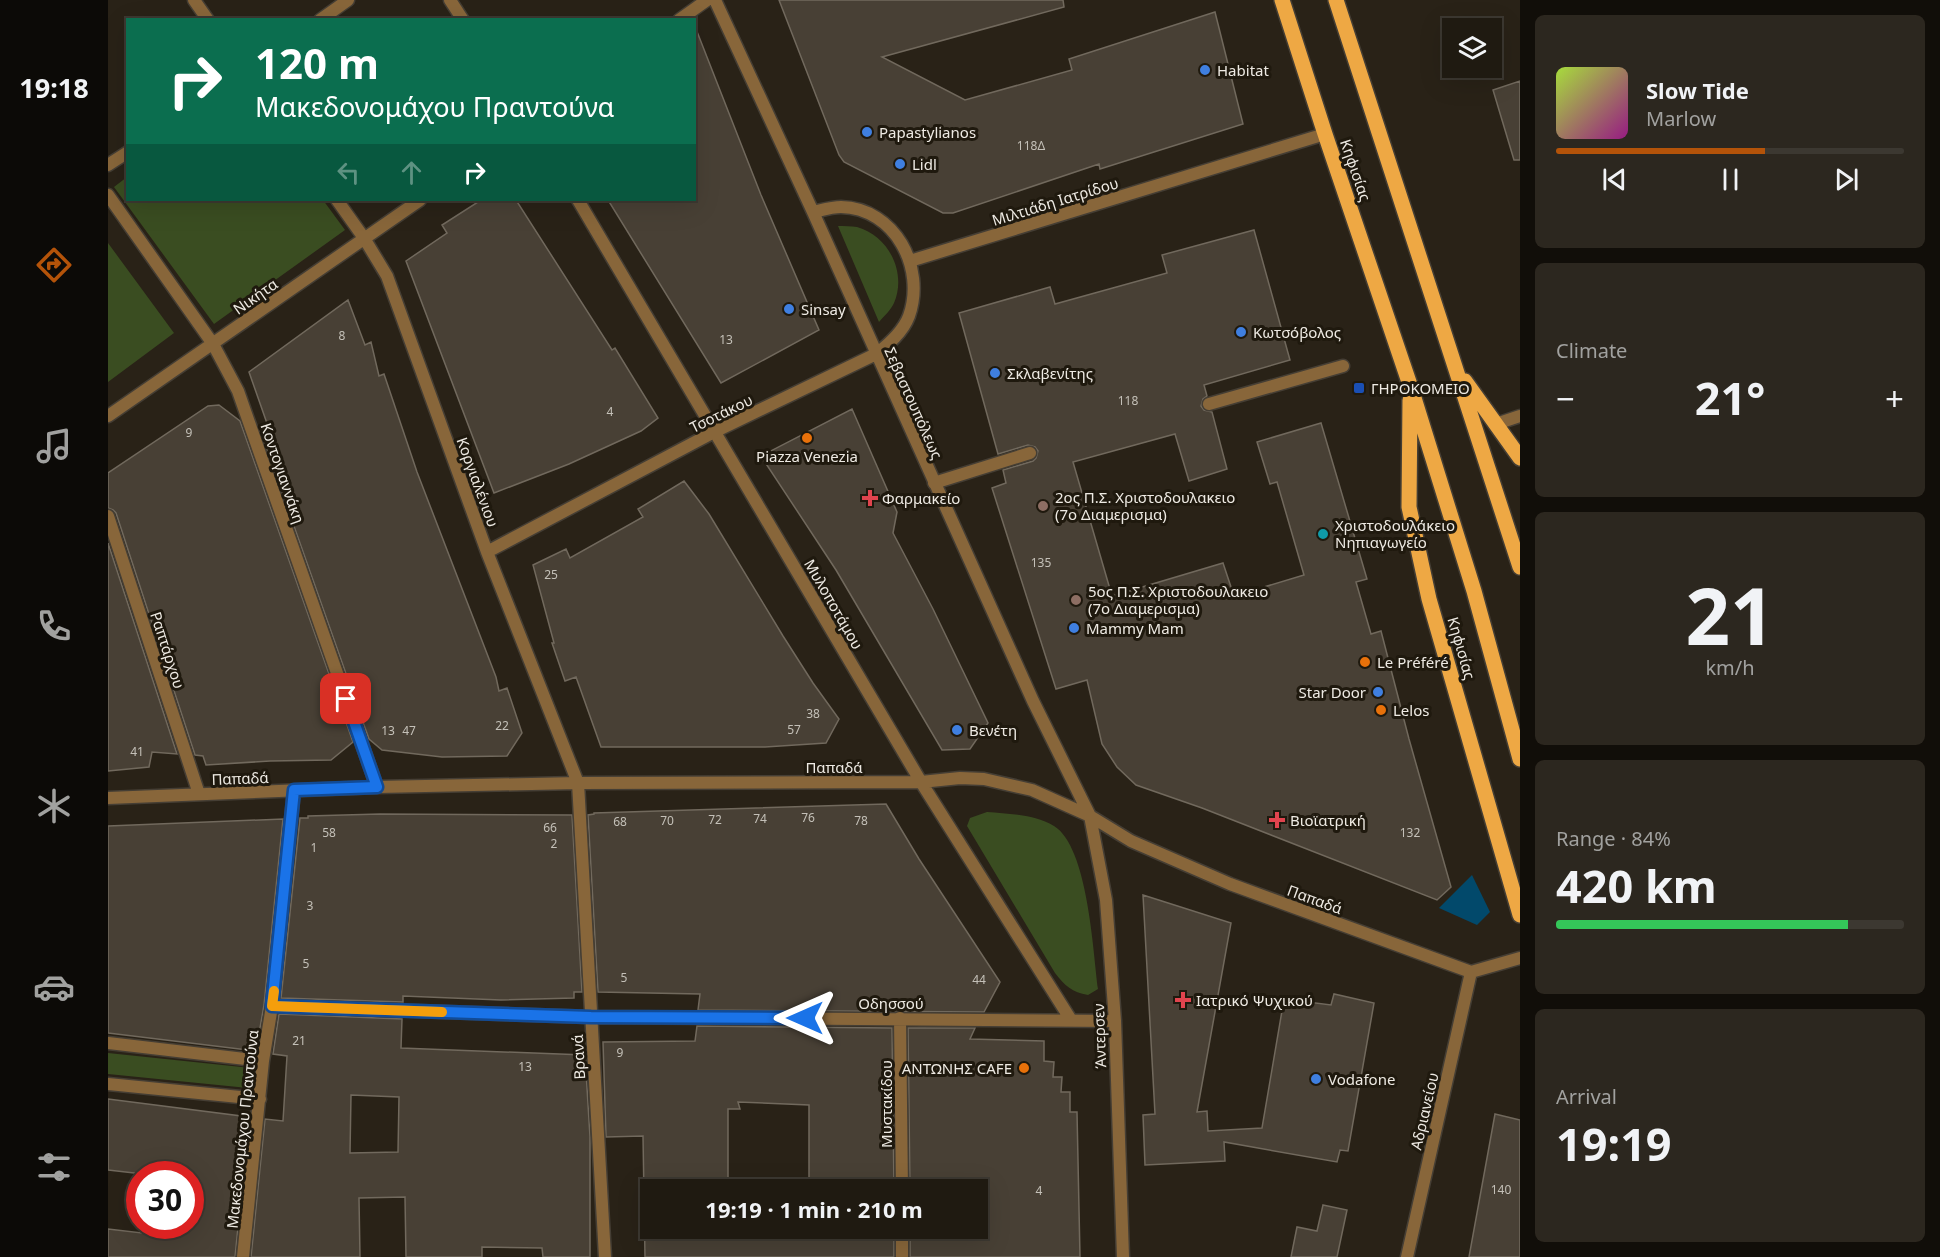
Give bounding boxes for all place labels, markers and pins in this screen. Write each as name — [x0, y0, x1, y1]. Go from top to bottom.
place label: Habitat — [1217, 60, 1269, 80]
marker: Habitat — [1198, 63, 1212, 77]
place label: Papastylianos — [879, 122, 976, 142]
marker: Papastylianos — [860, 125, 874, 139]
place label: Lidl — [912, 154, 937, 174]
marker: Lidl — [893, 157, 907, 171]
place label: Sinsay — [801, 299, 846, 319]
marker: Sinsay — [782, 302, 796, 316]
place label: Κωτσόβολος — [1253, 322, 1341, 342]
marker: Κωτσόβολος — [1234, 325, 1248, 339]
place label: Σκλαβενίτης — [1007, 363, 1093, 383]
marker: Σκλαβενίτης — [988, 366, 1002, 380]
place label: ΓΗΡΟΚΟΜΕΙΟ — [1371, 378, 1470, 398]
marker: ΓΗΡΟΚΟΜΕΙΟ — [1352, 381, 1366, 395]
marker: Piazza Venezia — [800, 431, 814, 445]
place label: Piazza Venezia — [756, 446, 858, 466]
place label: 2ος Π.Σ. Χριστοδουλακειο (7ο Διαμερισμα) — [1055, 487, 1235, 524]
place label: Φαρμακείο — [882, 488, 960, 508]
marker: Φαρμακείο — [863, 491, 877, 505]
marker: 2ος Π.Σ. Χριστοδουλακειο (7ο Διαμερισμα) — [1036, 499, 1050, 513]
place label: Χριστοδουλάκειο Νηπιαγωγείο — [1335, 515, 1455, 552]
marker: Χριστοδουλάκειο Νηπιαγωγείο — [1316, 527, 1330, 541]
place label: 5ος Π.Σ. Χριστοδουλακειο (7ο Διαμερισμα) — [1088, 581, 1268, 618]
marker: 5ος Π.Σ. Χριστοδουλακειο (7ο Διαμερισμα) — [1069, 593, 1083, 607]
place label: Mammy Mam — [1086, 618, 1184, 638]
marker: Mammy Mam — [1067, 621, 1081, 635]
place label: Le Préféré — [1377, 652, 1449, 672]
marker: Le Préféré — [1358, 655, 1372, 669]
pin — [320, 673, 371, 724]
place label: Star Door — [1299, 682, 1366, 702]
marker: Star Door — [1371, 685, 1385, 699]
place label: Lelos — [1393, 700, 1429, 720]
marker: Lelos — [1374, 703, 1388, 717]
place label: Βενέτη — [969, 720, 1017, 740]
marker: Βενέτη — [950, 723, 964, 737]
place label: Βιοϊατρική — [1290, 810, 1366, 830]
marker: Βιοϊατρική — [1268, 811, 1286, 829]
place label: Ιατρικό Ψυχικού — [1196, 990, 1313, 1010]
marker: Ιατρικό Ψυχικού — [1174, 991, 1192, 1009]
place label: ΑΝΤΩΝΗΣ CAFE — [902, 1058, 1012, 1078]
marker: ΑΝΤΩΝΗΣ CAFE — [1017, 1061, 1031, 1075]
place label: Vodafone — [1328, 1069, 1395, 1089]
marker: Vodafone — [1309, 1072, 1323, 1086]

